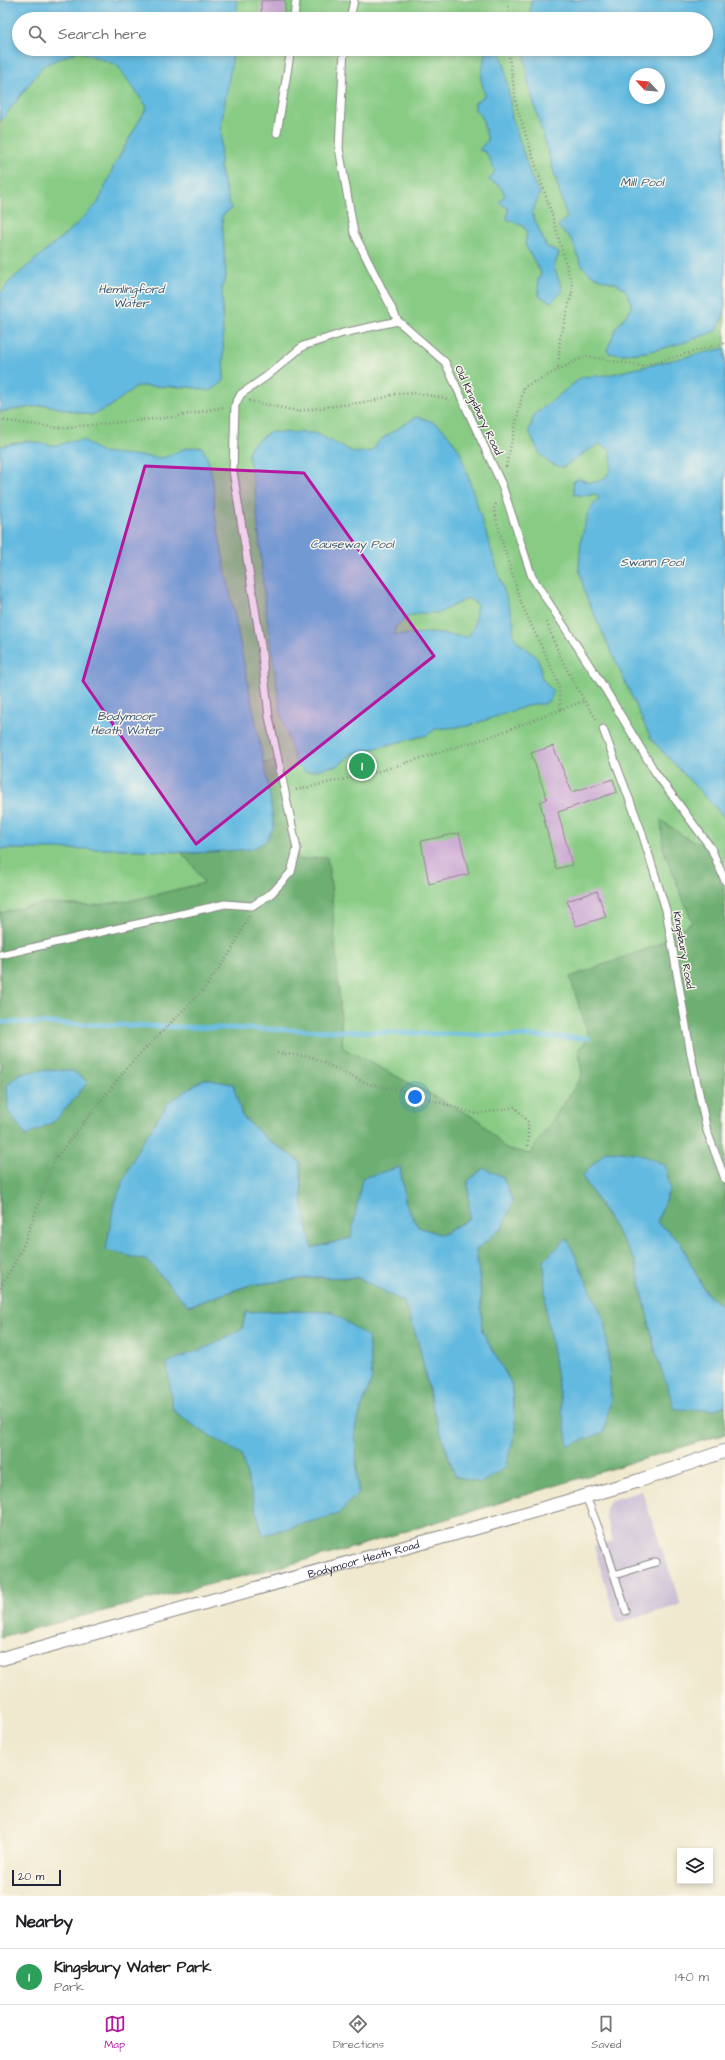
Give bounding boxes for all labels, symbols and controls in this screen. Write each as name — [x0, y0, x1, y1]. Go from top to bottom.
search box — [12, 12, 713, 56]
icon: search — [26, 23, 48, 45]
text: Search here — [58, 24, 147, 45]
north arrow — [629, 68, 665, 104]
water label: Mill Pool — [620, 174, 666, 191]
water label: Hemlingford Water — [98, 281, 167, 312]
street label: Old Kingsbury Road — [450, 363, 506, 458]
water label: Causeway Pool — [310, 536, 396, 553]
water label: Swann Pool — [620, 554, 686, 571]
water label: Bodymoor Heath Water — [91, 708, 163, 739]
pin: 1 — [349, 751, 375, 781]
street label: Kingsbury Road — [668, 910, 698, 991]
your location — [405, 1087, 425, 1107]
street label: Bodymoor Heath Road — [306, 1537, 421, 1582]
map controls — [677, 1848, 713, 1884]
button: layers — [677, 1848, 713, 1884]
scale bar — [12, 1868, 61, 1887]
text: 20 m — [18, 1869, 44, 1884]
text: Nearby — [16, 1910, 73, 1934]
text: Kingsbury Water Park — [54, 1957, 212, 1978]
text: 1 — [28, 1968, 30, 1986]
text: 140 m — [675, 1968, 709, 1986]
text: Park — [54, 1978, 84, 1996]
tab: Map — [104, 2013, 126, 2052]
tab: Directions — [333, 2013, 384, 2052]
tab: Saved — [591, 2013, 621, 2052]

